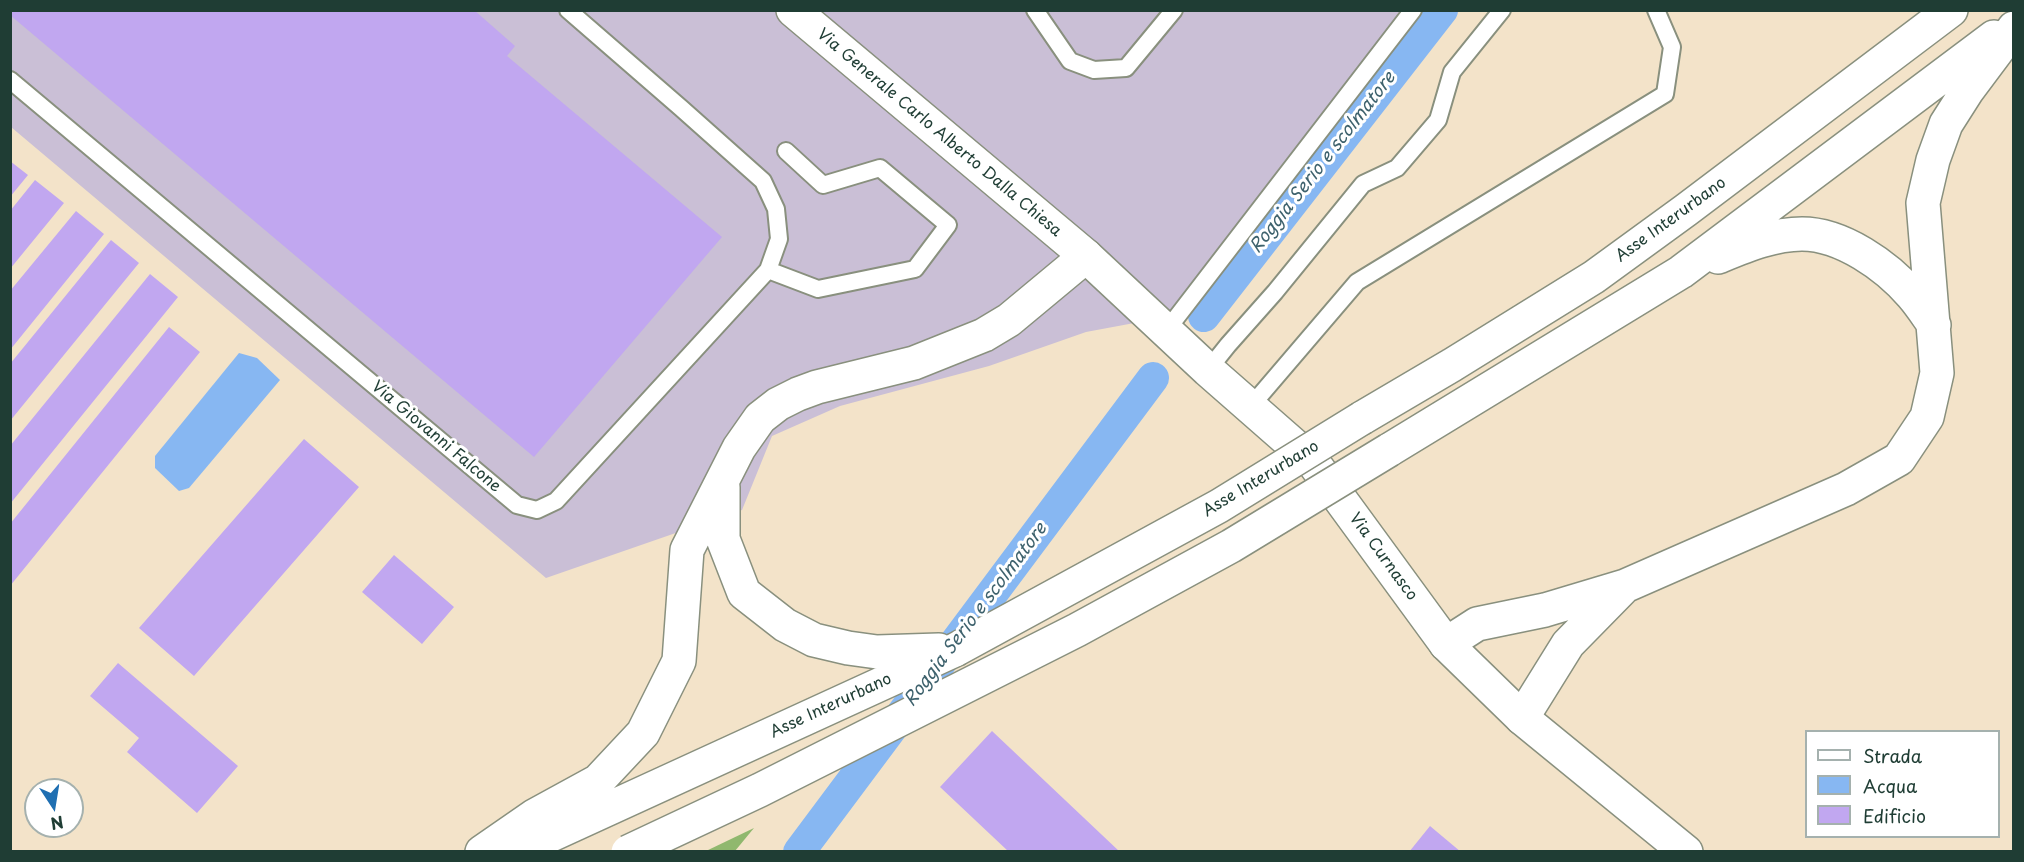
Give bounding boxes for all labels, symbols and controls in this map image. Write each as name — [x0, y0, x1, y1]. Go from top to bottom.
street label: Via Generale Carlo Alberto Dalla Chiesa — [813, 25, 1065, 241]
water label: Roggia Serio e scolmatore — [1246, 68, 1400, 258]
street label: Asse Interurbano — [1612, 173, 1730, 267]
street label: Via Giovanni Falcone — [367, 377, 505, 497]
street label: Asse Interurbano — [1200, 437, 1322, 521]
street label: Via Curnasco — [1345, 509, 1421, 605]
water label: Roggia Serio e scolmatore — [900, 519, 1052, 711]
street label: Asse Interurbano — [767, 669, 895, 743]
legend — [1805, 730, 2000, 838]
text: Strada — [1863, 742, 1922, 769]
text: Acqua — [1863, 772, 1917, 799]
north arrow — [24, 778, 84, 838]
text: Edificio — [1863, 802, 1926, 829]
text: N — [49, 811, 66, 837]

